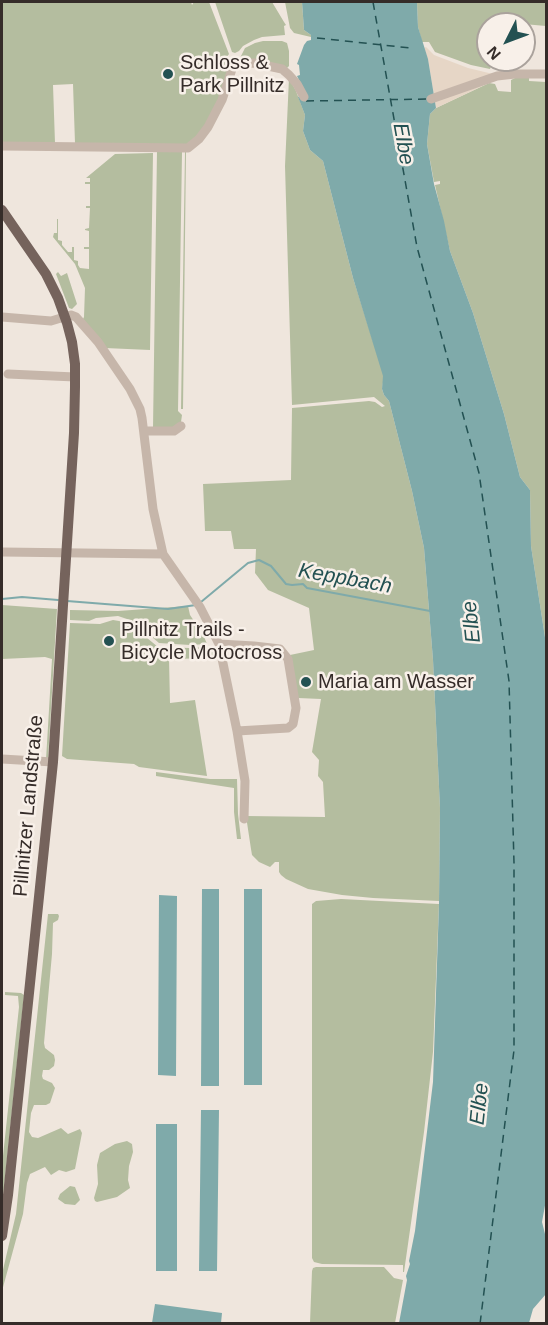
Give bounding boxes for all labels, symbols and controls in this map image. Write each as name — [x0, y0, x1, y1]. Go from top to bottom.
north arrow — [476, 12, 536, 72]
text: N — [484, 43, 504, 63]
place label: Schloss & Park Pillnitz — [180, 51, 284, 98]
marker: Schloss & Park Pillnitz — [161, 67, 175, 81]
water label: Elbe — [387, 121, 419, 167]
water label: Keppbach — [296, 558, 394, 600]
water label: Elbe — [457, 600, 487, 644]
place label: Pillnitz Trails - Bicycle Motocross — [121, 618, 282, 665]
marker: Pillnitz Trails - Bicycle Motocross — [102, 634, 116, 648]
place label: Maria am Wasser — [318, 670, 474, 694]
marker: Maria am Wasser — [299, 675, 313, 689]
street label: Pillnitzer Landstraße — [9, 714, 49, 898]
water label: Elbe — [465, 1082, 495, 1126]

